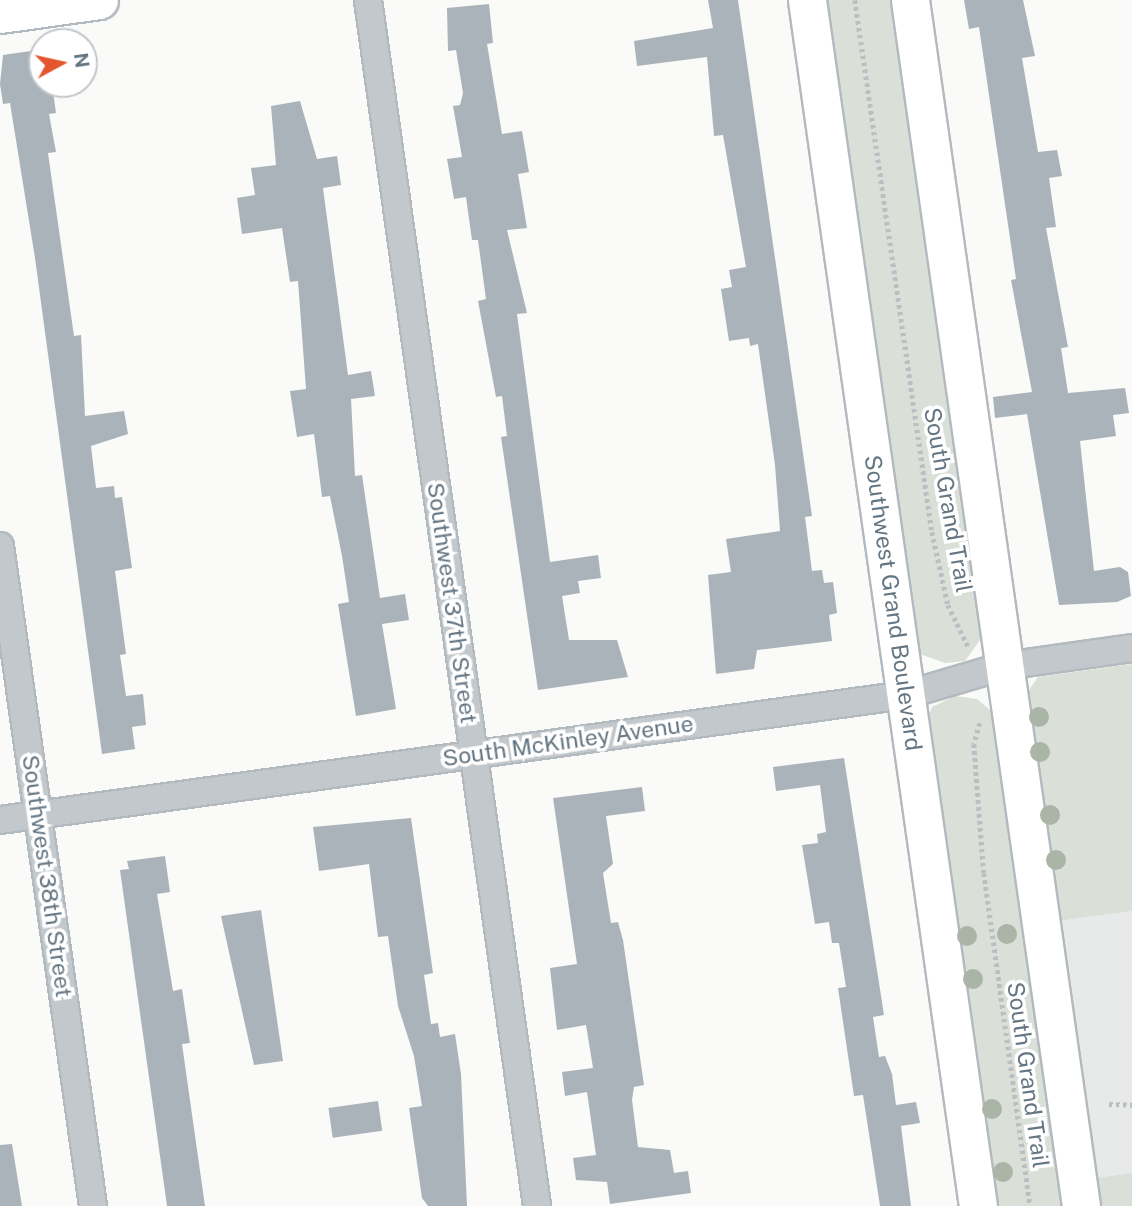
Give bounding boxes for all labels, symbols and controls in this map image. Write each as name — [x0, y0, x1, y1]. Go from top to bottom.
north arrow — [28, 28, 98, 98]
text: N — [70, 51, 94, 69]
street label: South Grand Trail — [918, 405, 978, 595]
street label: Southwest Grand Boulevard — [859, 453, 927, 753]
street label: Southwest 37th Street — [421, 481, 483, 725]
street label: South McKinley Avenue — [441, 710, 695, 772]
street label: Southwest 38th Street — [16, 753, 78, 999]
street label: South Grand Trail — [1001, 980, 1055, 1170]

